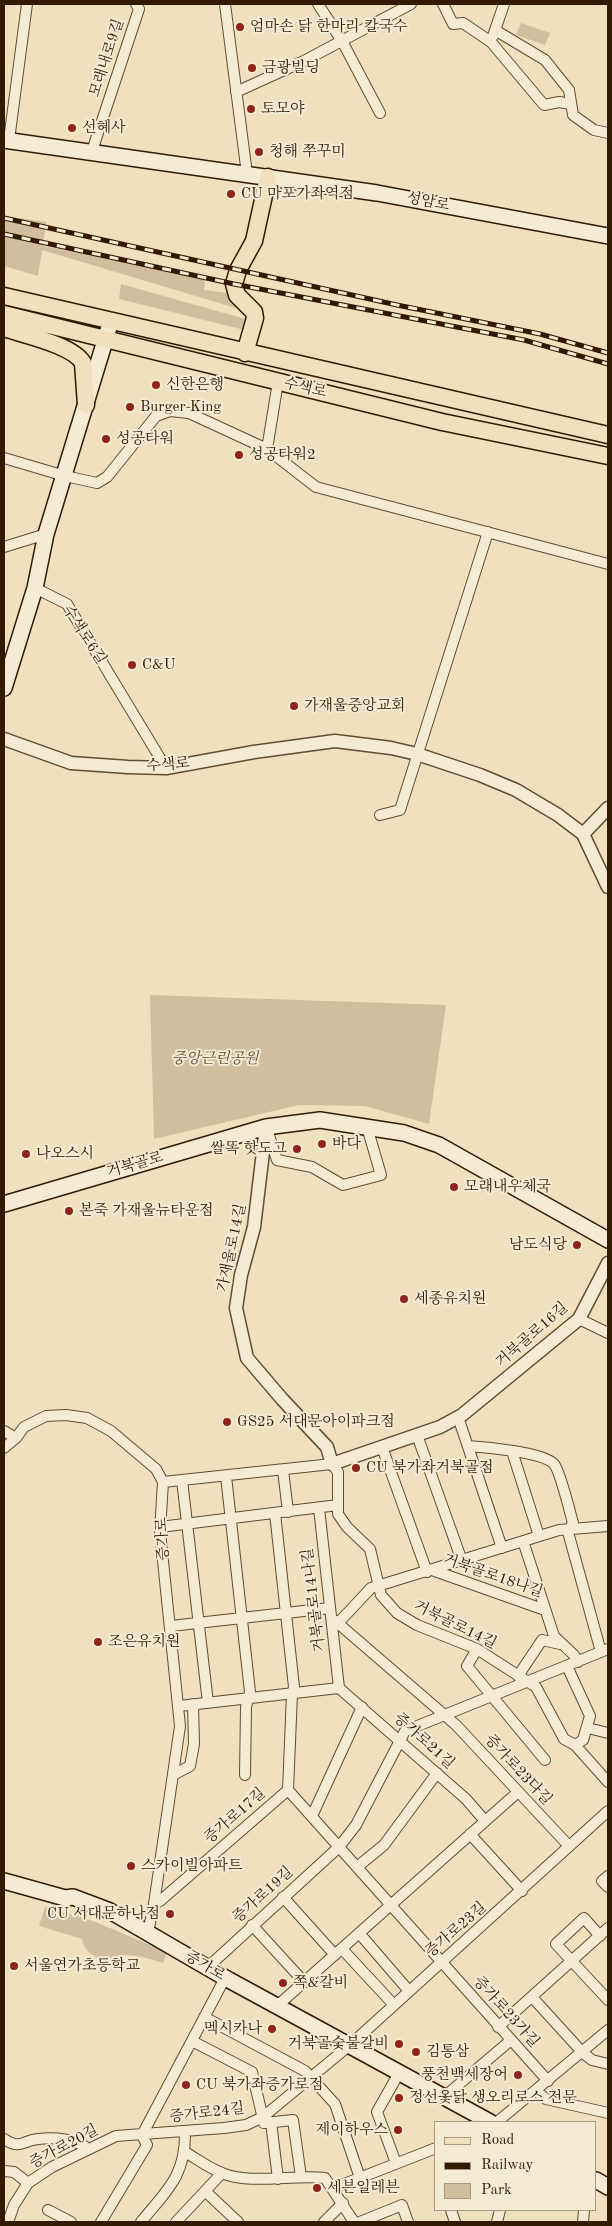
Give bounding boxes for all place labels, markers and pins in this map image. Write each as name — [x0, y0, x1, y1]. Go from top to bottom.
place label: 엄마손 닭 한마리 칼국수 — [250, 18, 407, 36]
marker: 엄마손 닭 한마리 칼국수 — [234, 21, 246, 33]
place label: 금광빌딩 — [262, 59, 320, 77]
marker: 금광빌딩 — [246, 62, 258, 74]
place label: 토모야 — [261, 100, 304, 118]
marker: 토모야 — [245, 103, 257, 115]
place label: 선혜사 — [82, 119, 125, 137]
marker: 선혜사 — [66, 122, 78, 134]
place label: 청해 쭈꾸미 — [269, 143, 346, 161]
marker: 청해 쭈꾸미 — [253, 146, 265, 158]
place label: CU 마포가좌역점 — [241, 185, 354, 203]
marker: CU 마포가좌역점 — [225, 188, 237, 200]
place label: 신한은행 — [166, 376, 224, 394]
marker: 신한은행 — [150, 379, 162, 391]
place label: Burger King — [140, 398, 221, 416]
marker: Burger King — [124, 401, 136, 413]
place label: 성공타워 — [116, 430, 174, 448]
marker: 성공타워 — [100, 433, 112, 445]
place label: 성공타워2 — [249, 446, 316, 464]
marker: 성공타워2 — [233, 449, 245, 461]
place label: C&U — [142, 656, 176, 674]
marker: C&U — [126, 659, 138, 671]
place label: 가재울중앙교회 — [304, 697, 405, 715]
marker: 가재울중앙교회 — [288, 700, 300, 712]
place label: 바다 — [332, 1135, 361, 1153]
marker: 바다 — [316, 1138, 328, 1150]
place label: 쌀똑 핫도그 — [210, 1140, 287, 1158]
marker: 쌀똑 핫도그 — [291, 1143, 303, 1155]
place label: 나오스시 — [36, 1145, 94, 1163]
marker: 나오스시 — [20, 1148, 32, 1160]
place label: 모래내우체국 — [464, 1178, 551, 1196]
marker: 모래내우체국 — [448, 1181, 460, 1193]
place label: 본죽 가재울뉴타운점 — [79, 1202, 214, 1220]
marker: 본죽 가재울뉴타운점 — [63, 1205, 75, 1217]
place label: 남도식당 — [509, 1236, 567, 1254]
marker: 남도식당 — [571, 1239, 583, 1251]
place label: 세종유치원 — [414, 1290, 486, 1308]
marker: 세종유치원 — [398, 1293, 410, 1305]
place label: GS25 서대문아이파크점 — [237, 1413, 395, 1431]
marker: GS25 서대문아이파크점 — [221, 1416, 233, 1428]
place label: CU 북가좌거북골점 — [366, 1459, 493, 1477]
marker: CU 북가좌거북골점 — [350, 1462, 362, 1474]
place label: 조은유치원 — [108, 1633, 180, 1651]
marker: 조은유치원 — [92, 1636, 104, 1648]
place label: 스카이빌아파트 — [141, 1857, 242, 1875]
marker: 스카이빌아파트 — [125, 1860, 137, 1872]
place label: CU 서대문하나점 — [47, 1905, 160, 1923]
marker: CU 서대문하나점 — [164, 1908, 176, 1920]
place label: 서울연가초등학교 — [24, 1957, 140, 1975]
marker: 서울연가초등학교 — [8, 1960, 20, 1972]
place label: 쪽&갈비 — [293, 1974, 348, 1992]
marker: 쪽&갈비 — [277, 1977, 289, 1989]
place label: 멕시카나 — [204, 2020, 262, 2038]
marker: 멕시카나 — [266, 2023, 278, 2035]
place label: 거북골숯불갈비 — [288, 2035, 389, 2053]
marker: 거북골숯불갈비 — [393, 2038, 405, 2050]
place label: 김통삼 — [426, 2043, 469, 2061]
marker: 김통삼 — [410, 2046, 422, 2058]
place label: 풍천백세장어 — [421, 2066, 508, 2084]
marker: 풍천백세장어 — [512, 2069, 524, 2081]
place label: CU 북가좌증가로점 — [196, 2076, 323, 2094]
marker: CU 북가좌증가로점 — [180, 2079, 192, 2091]
place label: 정선옻닭 생오리로스 전문 — [409, 2089, 577, 2107]
marker: 정선옻닭 생오리로스 전문 — [393, 2092, 405, 2104]
place label: 제이하우스 — [316, 2121, 388, 2139]
marker: 제이하우스 — [392, 2124, 404, 2136]
place label: 세븐일레븐 — [327, 2179, 399, 2197]
marker: 세븐일레븐 — [311, 2182, 323, 2194]

